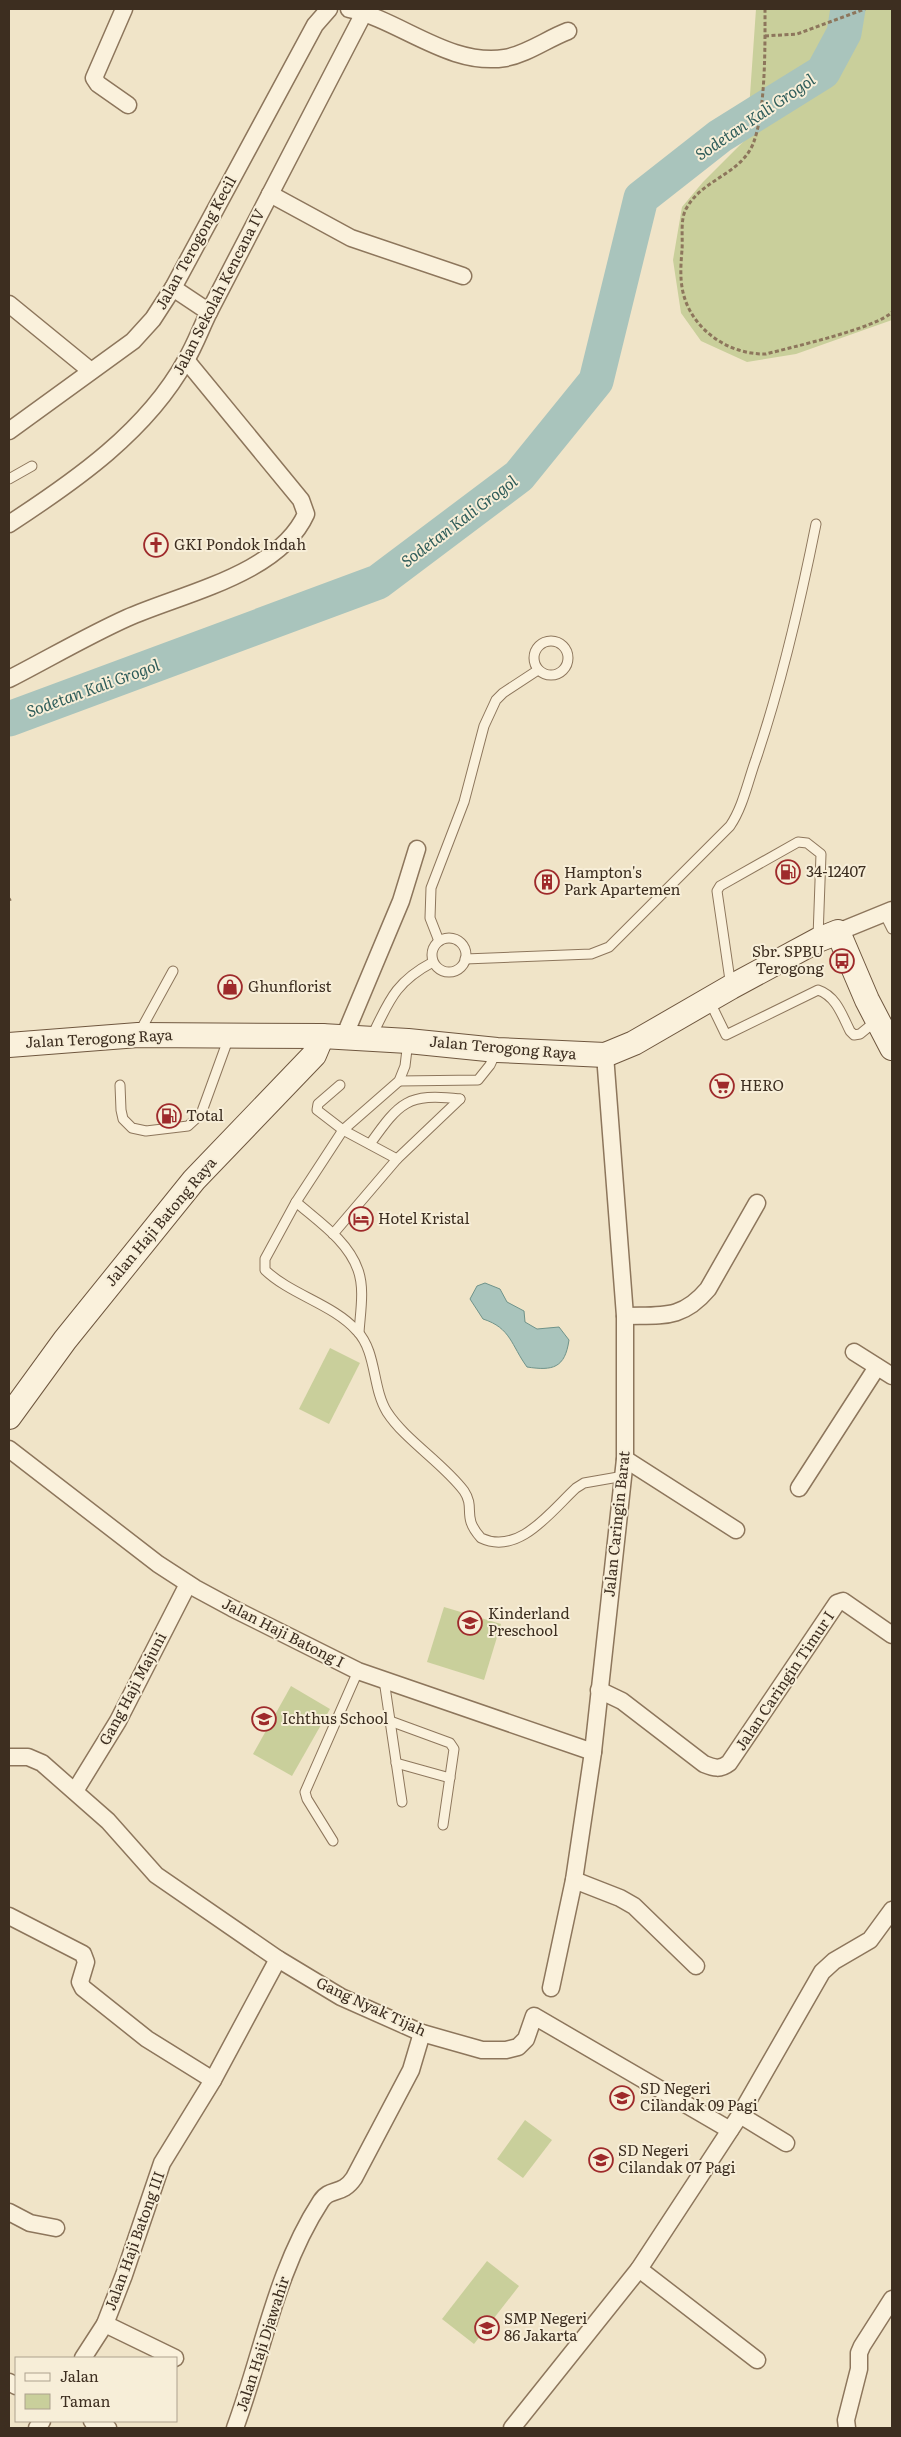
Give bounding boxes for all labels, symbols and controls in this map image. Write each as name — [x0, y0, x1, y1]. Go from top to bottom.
water label: Sodetan Kali Grogol — [690, 67, 820, 165]
street label: Jalan Terogong Kecil — [148, 171, 241, 313]
street label: Jalan Sekolah Kencana IV — [166, 204, 270, 379]
water label: Sodetan Kali Grogol — [395, 468, 522, 572]
church icon: GKI Pondok Indah — [143, 532, 169, 558]
place label: GKI Pondok Indah — [174, 532, 306, 555]
water label: Sodetan Kali Grogol — [23, 652, 163, 722]
fuel station icon: 34-12407 — [775, 859, 801, 885]
place label: 34-12407 — [806, 859, 866, 882]
place label: Hampton's Park Apartemen — [564, 860, 681, 900]
building icon: Hampton's Park Apartemen — [534, 869, 560, 895]
place label: Sbr. SPBU Terogong — [752, 939, 825, 979]
bus stop icon: Sbr. SPBU Terogong — [829, 948, 855, 974]
shop icon: Ghunflorist — [217, 974, 243, 1000]
place label: Ghunflorist — [248, 974, 332, 997]
street label: Jalan Terogong Raya — [25, 1022, 174, 1053]
street label: Jalan Terogong Raya — [429, 1029, 579, 1064]
supermarket icon: HERO — [709, 1073, 735, 1099]
place label: HERO — [740, 1073, 784, 1096]
fuel station icon: Total — [156, 1103, 182, 1129]
place label: Total — [186, 1103, 224, 1126]
street label: Jalan Haji Batong Raya — [99, 1151, 222, 1291]
hotel icon: Hotel Kristal — [348, 1206, 374, 1232]
place label: Hotel Kristal — [378, 1206, 470, 1229]
street label: Jalan Caringin Barat — [596, 1450, 635, 1598]
street label: Jalan Haji Batong I — [219, 1591, 349, 1672]
place label: Kinderland Preschool — [488, 1601, 570, 1641]
street label: Jalan Caringin Timur I — [728, 1606, 839, 1755]
school or university icon: Kinderland Preschool — [457, 1610, 483, 1636]
street label: Gang Haji Majuni — [92, 1628, 171, 1749]
school or university icon: Ichthus School — [251, 1706, 277, 1732]
place label: Ichthus School — [282, 1706, 388, 1729]
street label: Gang Nyak Tijah — [313, 1970, 431, 2041]
place label: SD Negeri Cilandak 09 Pagi — [640, 2076, 758, 2116]
school or university icon: SD Negeri Cilandak 09 Pagi — [609, 2085, 635, 2111]
place label: SD Negeri Cilandak 07 Pagi — [618, 2138, 735, 2178]
school or university icon: SD Negeri Cilandak 07 Pagi — [588, 2147, 614, 2173]
street label: Jalan Haji Batong III — [98, 2168, 169, 2313]
street label: Jalan Haji Djawahir — [229, 2273, 294, 2414]
place label: SMP Negeri 86 Jakarta — [504, 2306, 587, 2346]
school or university icon: SMP Negeri 86 Jakarta — [474, 2315, 500, 2341]
legend — [15, 2357, 178, 2422]
text: Jalan — [60, 2364, 99, 2387]
text: Taman — [60, 2389, 110, 2412]

